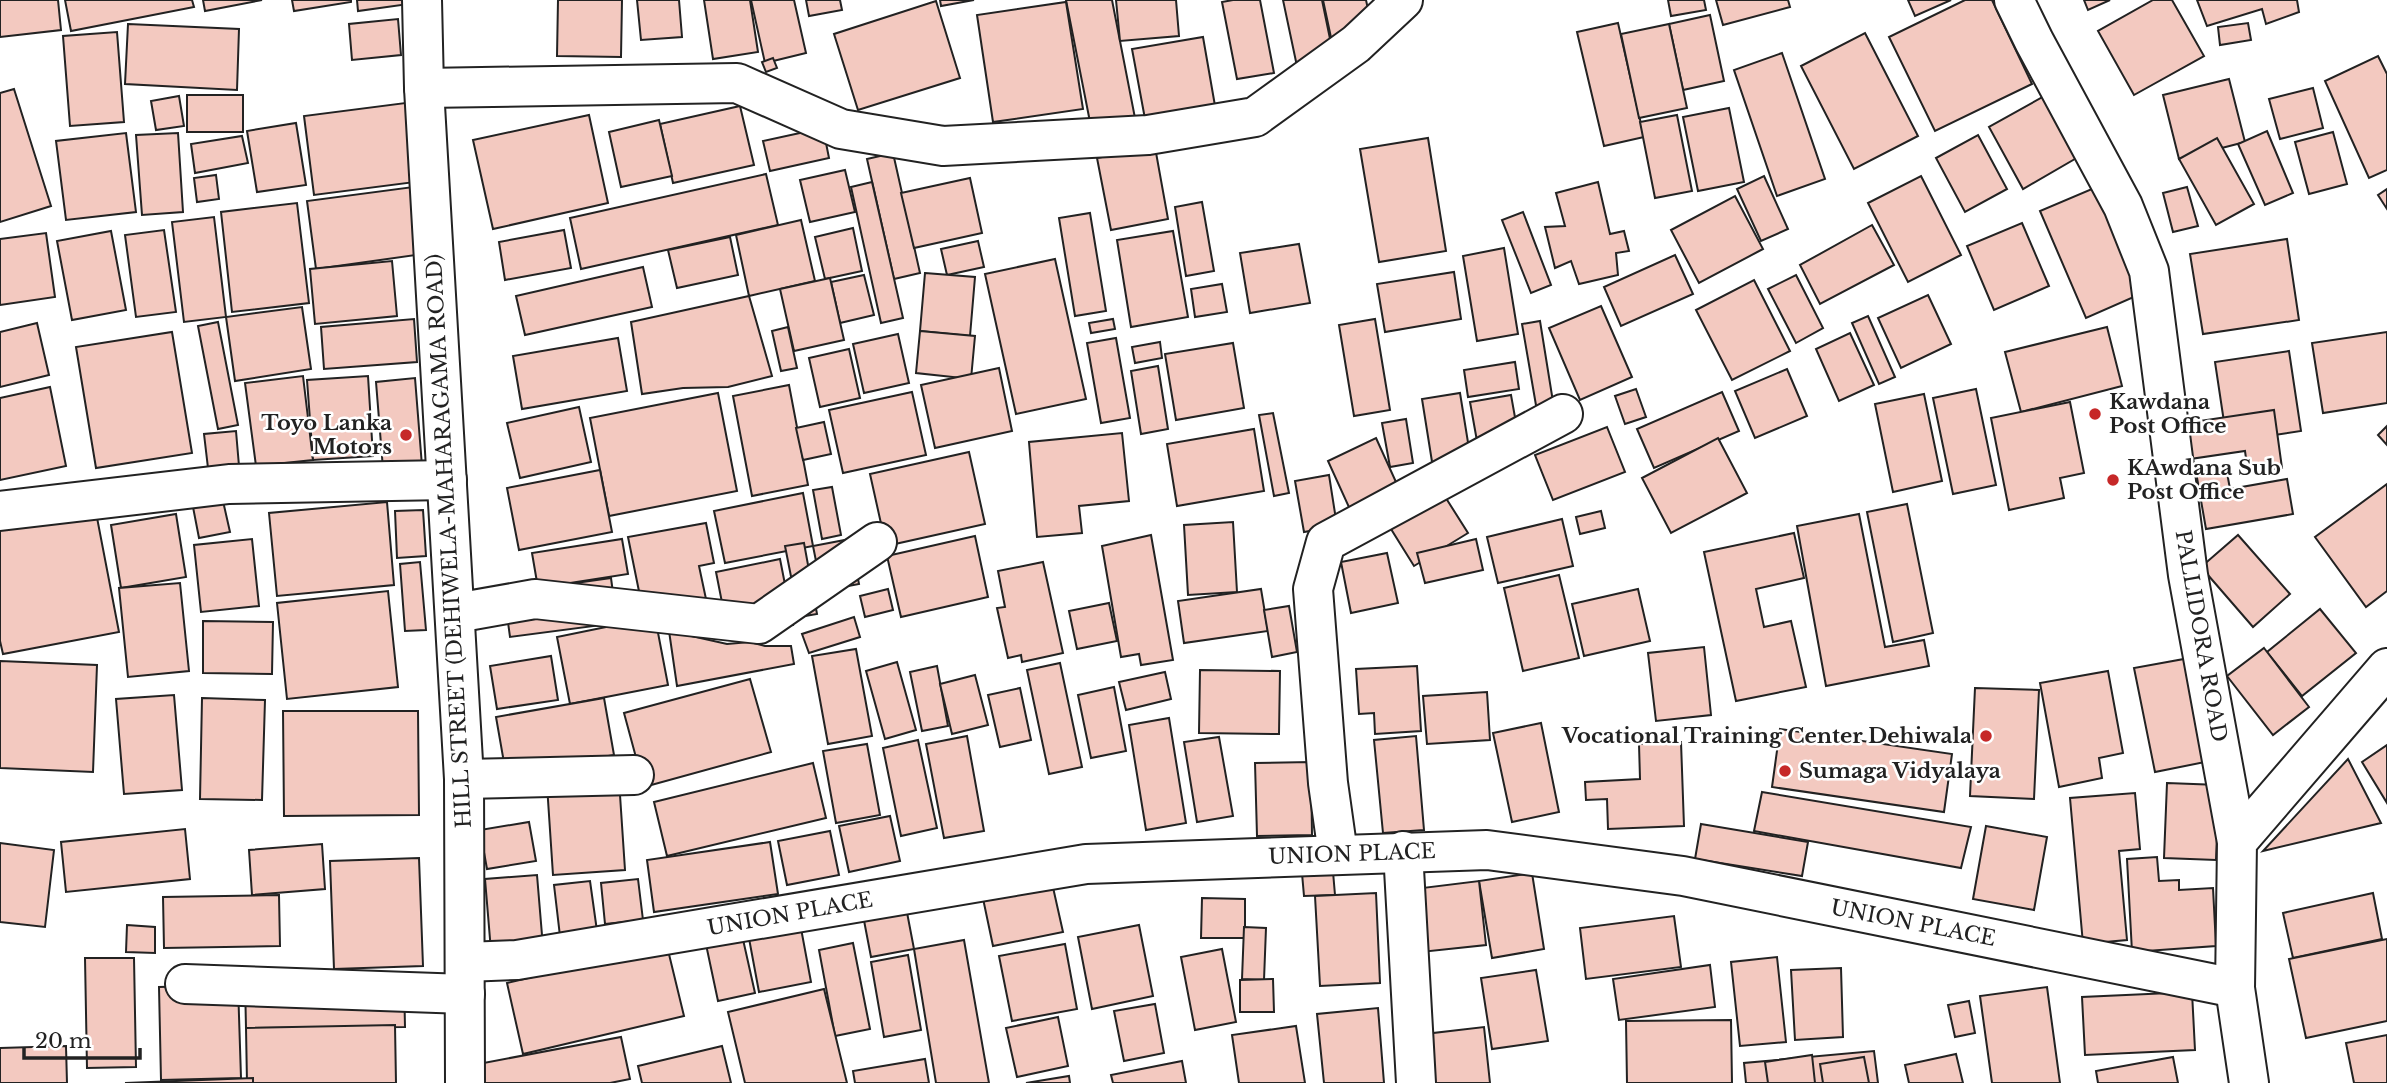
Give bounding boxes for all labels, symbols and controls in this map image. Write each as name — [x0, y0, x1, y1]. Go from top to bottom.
street label: HILL STREET (DEHIWELA-MAHARAGAMA ROAD) — [421, 253, 477, 829]
place label: Kawdana Post Office — [2109, 389, 2227, 439]
marker: Kawdana Post Office — [2087, 406, 2103, 422]
place label: Toyo Lanka Motors — [261, 410, 392, 460]
marker: Toyo Lanka Motors — [398, 427, 414, 443]
place label: KAwdana Sub Post Office — [2127, 455, 2281, 505]
marker: KAwdana Sub Post Office — [2105, 472, 2121, 488]
street label: PALLIDORA ROAD — [2170, 528, 2232, 744]
place label: Vocational Training Center Dehiwala — [1561, 723, 1972, 749]
marker: Vocational Training Center Dehiwala — [1978, 728, 1994, 744]
place label: Sumaga Vidyalaya — [1799, 758, 2001, 784]
marker: Sumaga Vidyalaya — [1777, 763, 1793, 779]
street label: UNION PLACE — [1268, 838, 1436, 870]
street label: UNION PLACE — [705, 887, 875, 941]
street label: UNION PLACE — [1828, 894, 1998, 952]
scale bar — [24, 1016, 140, 1060]
text: 20 m — [35, 1028, 92, 1054]

